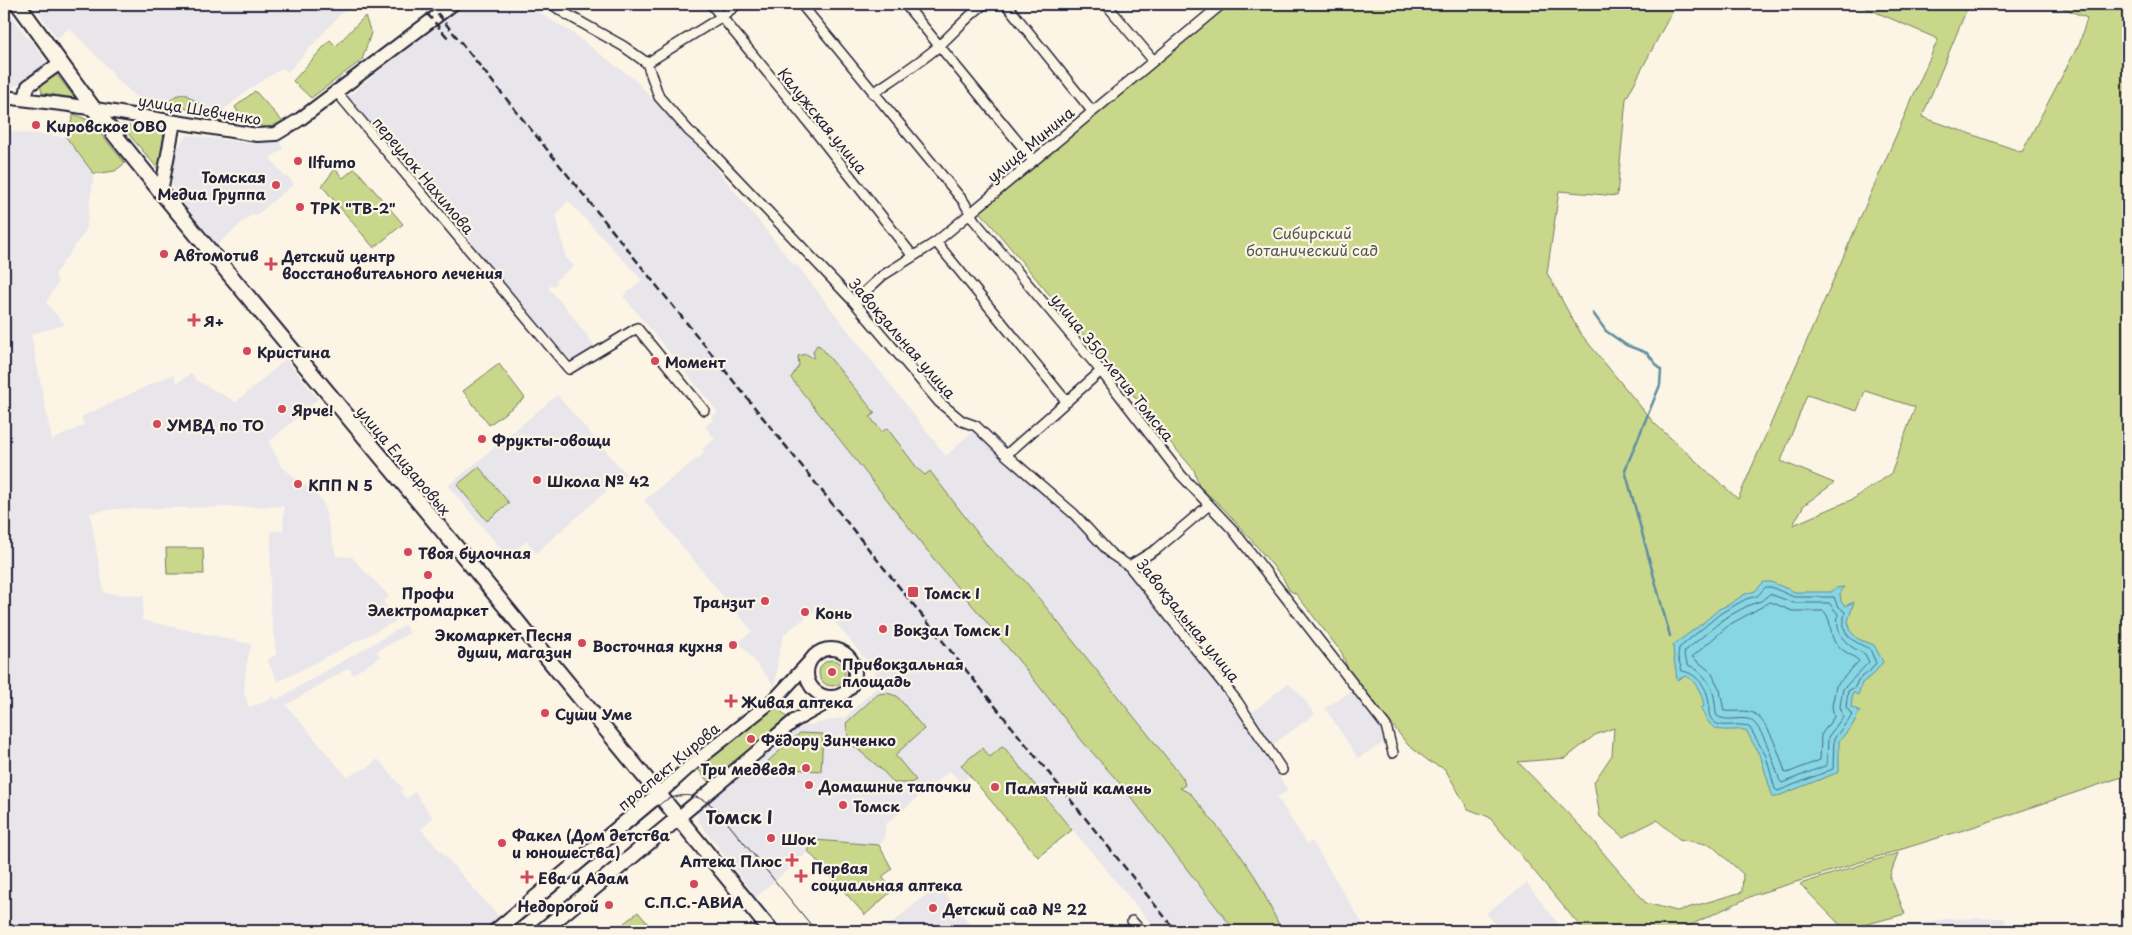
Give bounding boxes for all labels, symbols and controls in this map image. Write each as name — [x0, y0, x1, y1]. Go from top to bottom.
street label: Калужская улица — [773, 62, 874, 179]
street label: улица Шевченко — [137, 88, 263, 130]
street label: улица Минина — [981, 100, 1079, 187]
street label: переулок Нахимова — [368, 111, 481, 239]
place label: Кировское ОВО — [46, 114, 167, 137]
marker: Кировское ОВО — [30, 119, 42, 131]
place label: Ilfumo — [308, 150, 356, 173]
marker: Ilfumo — [292, 155, 304, 167]
place label: Томская Медиа Группа — [158, 165, 267, 205]
marker: Томская Медиа Группа — [270, 179, 282, 191]
place label: ТРК "ТВ-2" — [310, 196, 396, 219]
marker: ТРК "ТВ-2" — [294, 201, 306, 213]
park label: Сибирский ботанический сад — [1246, 221, 1378, 261]
place label: Автомотив — [174, 243, 259, 266]
place label: Детский центр восстановительного лечения — [281, 244, 503, 284]
marker: Автомотив — [158, 248, 170, 260]
marker: Детский центр восстановительного лечения — [264, 257, 278, 271]
street label: Завокзальная улица — [844, 273, 962, 404]
street label: улица 350-летия Томска — [1046, 288, 1180, 447]
place label: Я+ — [203, 309, 224, 332]
marker: Я+ — [188, 314, 200, 326]
place label: Кристина — [257, 340, 331, 363]
marker: Кристина — [241, 345, 253, 357]
place label: Момент — [665, 350, 727, 373]
marker: Момент — [649, 355, 661, 367]
place label: Ярче! — [291, 398, 333, 421]
street label: улица Елизаровых — [351, 400, 457, 520]
marker: Ярче! — [276, 403, 288, 415]
place label: УМВД по ТО — [166, 413, 264, 436]
marker: УМВД по ТО — [151, 418, 163, 430]
place label: Фрукты-овощи — [492, 428, 611, 451]
marker: Фрукты-овощи — [476, 433, 488, 445]
place label: Школа № 42 — [547, 469, 650, 492]
place label: КПП N 5 — [308, 473, 373, 496]
marker: Школа № 42 — [531, 474, 543, 486]
marker: КПП N 5 — [292, 478, 304, 490]
place label: Твоя булочная — [418, 541, 531, 564]
marker: Твоя булочная — [402, 546, 414, 558]
street label: Завокзальная улица — [1132, 553, 1246, 687]
marker: Профи Электромаркет — [422, 569, 434, 581]
place label: Профи Электромаркет — [368, 581, 489, 621]
place label: Томск I — [924, 581, 980, 604]
marker: Томск I — [906, 585, 920, 599]
place label: Транзит — [693, 590, 756, 613]
marker: Транзит — [759, 595, 771, 607]
place label: Конь — [815, 601, 852, 624]
marker: Конь — [799, 606, 811, 618]
place label: Вокзал Томск I — [893, 618, 1009, 641]
place label: Экомаркет Песня души, магазин — [435, 623, 572, 663]
marker: Вокзал Томск I — [877, 623, 889, 635]
place label: Восточная кухня — [592, 634, 723, 657]
marker: Экомаркет Песня души, магазин — [576, 637, 588, 649]
marker: Восточная кухня — [727, 639, 739, 651]
place label: Привокзальная площадь — [842, 652, 964, 692]
marker: Привокзальная площадь — [826, 666, 838, 678]
place label: Живая аптека — [741, 690, 853, 713]
marker: Живая аптека — [725, 695, 737, 707]
place label: Суши Уме — [555, 702, 632, 725]
marker: Суши Уме — [539, 707, 551, 719]
street label: проспект Кирова — [612, 716, 725, 816]
place label: Фёдору Зинченко — [761, 728, 896, 751]
marker: Фёдору Зинченко — [745, 733, 757, 745]
place label: Три медведя — [700, 757, 796, 780]
marker: Три медведя — [800, 762, 812, 774]
place label: Домашние тапочки — [818, 774, 971, 797]
place label: Памятный камень — [1005, 776, 1151, 799]
marker: Домашние тапочки — [803, 779, 815, 791]
marker: Памятный камень — [989, 781, 1001, 793]
place label: Томск — [853, 794, 900, 817]
marker: Томск — [837, 799, 849, 811]
district label: Томск I — [705, 803, 773, 830]
place label: Факел (Дом детства и юношества) — [512, 823, 671, 863]
place label: Шок — [781, 827, 817, 850]
marker: Шок — [765, 832, 777, 844]
marker: Факел (Дом детства и юношества) — [496, 837, 508, 849]
place label: Аптека Плюс — [680, 849, 782, 872]
marker: Аптека Плюс — [786, 854, 798, 866]
place label: Первая социальная аптека — [811, 856, 963, 896]
place label: Ева и Адам — [538, 866, 629, 889]
marker: Ева и Адам — [520, 870, 534, 884]
marker: Первая социальная аптека — [795, 870, 807, 882]
marker: С.П.С.-АВИА — [688, 878, 700, 890]
place label: С.П.С.-АВИА — [644, 890, 744, 913]
place label: Недорогой — [518, 894, 599, 917]
place label: Детский сад № 22 — [942, 897, 1087, 920]
marker: Недорогой — [603, 899, 615, 911]
marker: Детский сад № 22 — [927, 902, 939, 914]

